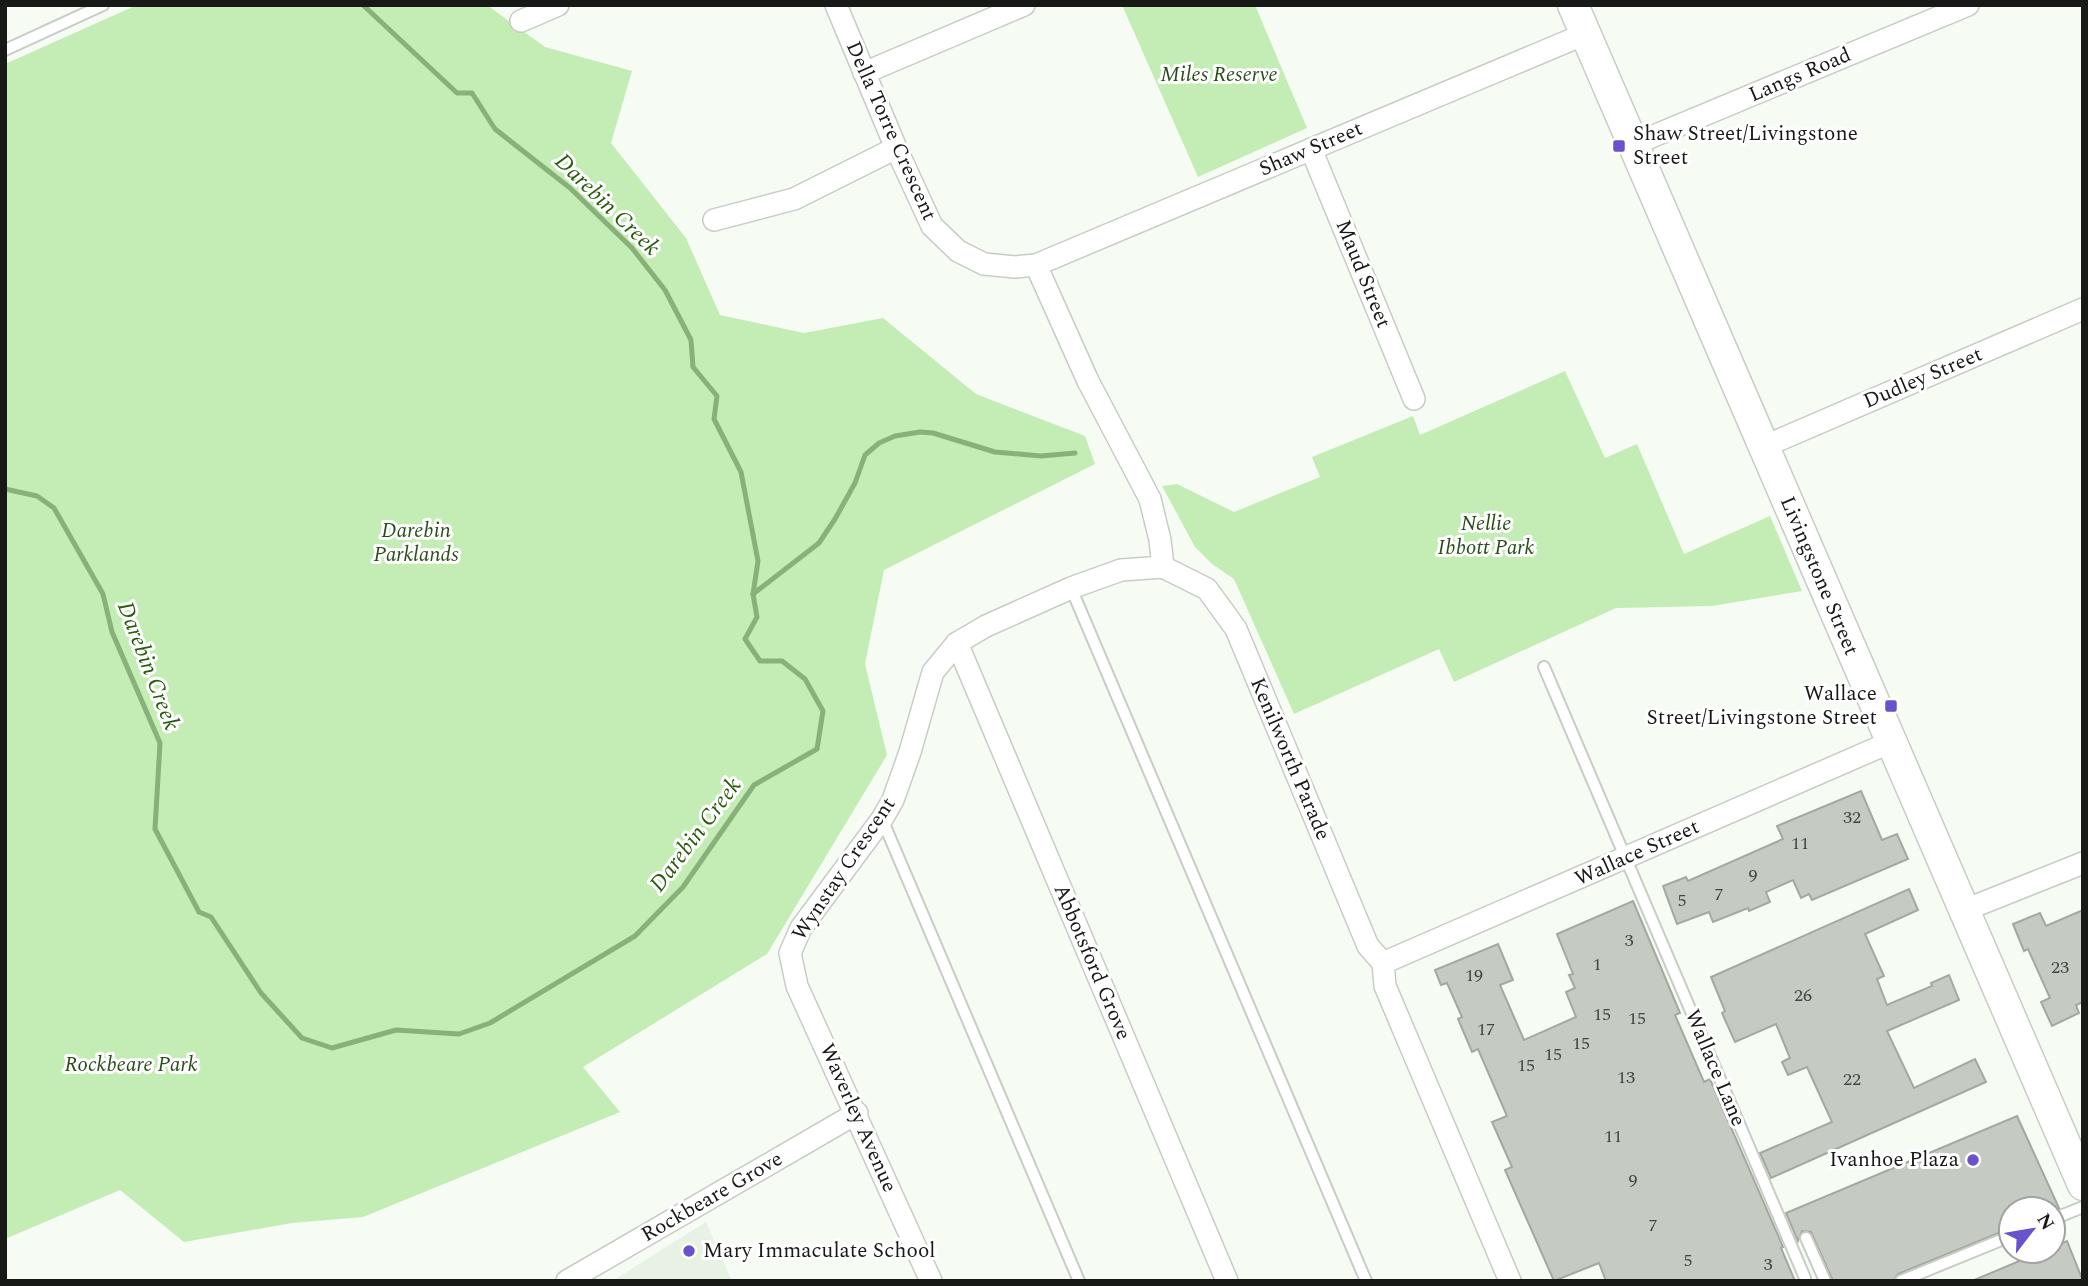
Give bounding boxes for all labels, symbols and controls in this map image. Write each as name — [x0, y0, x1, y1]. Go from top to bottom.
street label: Della Torre Crescent — [837, 36, 945, 226]
street label: Langs Road — [1744, 39, 1856, 111]
park label: Miles Reserve — [1161, 59, 1278, 91]
street label: Shaw Street — [1254, 113, 1368, 185]
place label: Shaw Street/Livingstone Street — [1633, 118, 1858, 174]
marker: Shaw Street/Livingstone Street — [1611, 138, 1627, 154]
water label: Darebin Creek — [546, 145, 668, 265]
street label: Maud Street — [1327, 215, 1399, 333]
street label: Dudley Street — [1858, 339, 1988, 417]
street label: Livingstone Street — [1771, 491, 1867, 661]
park label: Nellie Ibbott Park — [1438, 508, 1535, 564]
park label: Darebin Parklands — [373, 515, 459, 571]
water label: Darebin Creek — [107, 596, 189, 736]
street label: Kenilworth Parade — [1241, 673, 1339, 845]
place label: Wallace Street/Livingstone Street — [1646, 678, 1877, 734]
marker: Wallace Street/Livingstone Street — [1883, 698, 1899, 714]
water label: Darebin Creek — [641, 770, 751, 900]
street label: Wynstay Crescent — [784, 791, 904, 947]
house number: 32 — [1843, 804, 1861, 831]
street label: Wallace Street — [1569, 811, 1705, 895]
house number: 11 — [1791, 830, 1809, 857]
house number: 9 — [1749, 862, 1758, 889]
street label: Abbotsford Grove — [1045, 879, 1139, 1045]
house number: 7 — [1715, 881, 1724, 908]
house number: 5 — [1678, 887, 1687, 914]
house number: 3 — [1625, 927, 1634, 954]
house number: 1 — [1593, 951, 1602, 978]
house number: 23 — [2051, 954, 2069, 981]
house number: 19 — [1465, 962, 1483, 989]
house number: 26 — [1794, 982, 1812, 1009]
house number: 15 — [1593, 1001, 1611, 1028]
house number: 15 — [1628, 1005, 1646, 1032]
street label: Wallace Lane — [1676, 1005, 1754, 1131]
house number: 17 — [1477, 1016, 1495, 1043]
house number: 15 — [1572, 1030, 1590, 1057]
street label: Waverley Avenue — [811, 1038, 905, 1198]
house number: 15 — [1544, 1041, 1562, 1068]
park label: Rockbeare Park — [64, 1049, 198, 1081]
house number: 15 — [1517, 1052, 1535, 1079]
house number: 13 — [1617, 1064, 1635, 1091]
house number: 22 — [1843, 1066, 1861, 1093]
house number: 11 — [1604, 1123, 1622, 1150]
street label: Rockbeare Grove — [635, 1143, 789, 1251]
place label: Ivanhoe Plaza — [1829, 1144, 1960, 1176]
marker: Ivanhoe Plaza — [1965, 1152, 1981, 1168]
house number: 9 — [1629, 1167, 1638, 1194]
north arrow — [1997, 1195, 2067, 1265]
text: N — [2029, 1208, 2062, 1236]
house number: 7 — [1649, 1212, 1658, 1239]
place label: Mary Immaculate School — [703, 1235, 936, 1267]
marker: Mary Immaculate School — [681, 1243, 697, 1259]
house number: 5 — [1684, 1247, 1693, 1274]
house number: 3 — [1764, 1251, 1773, 1278]

